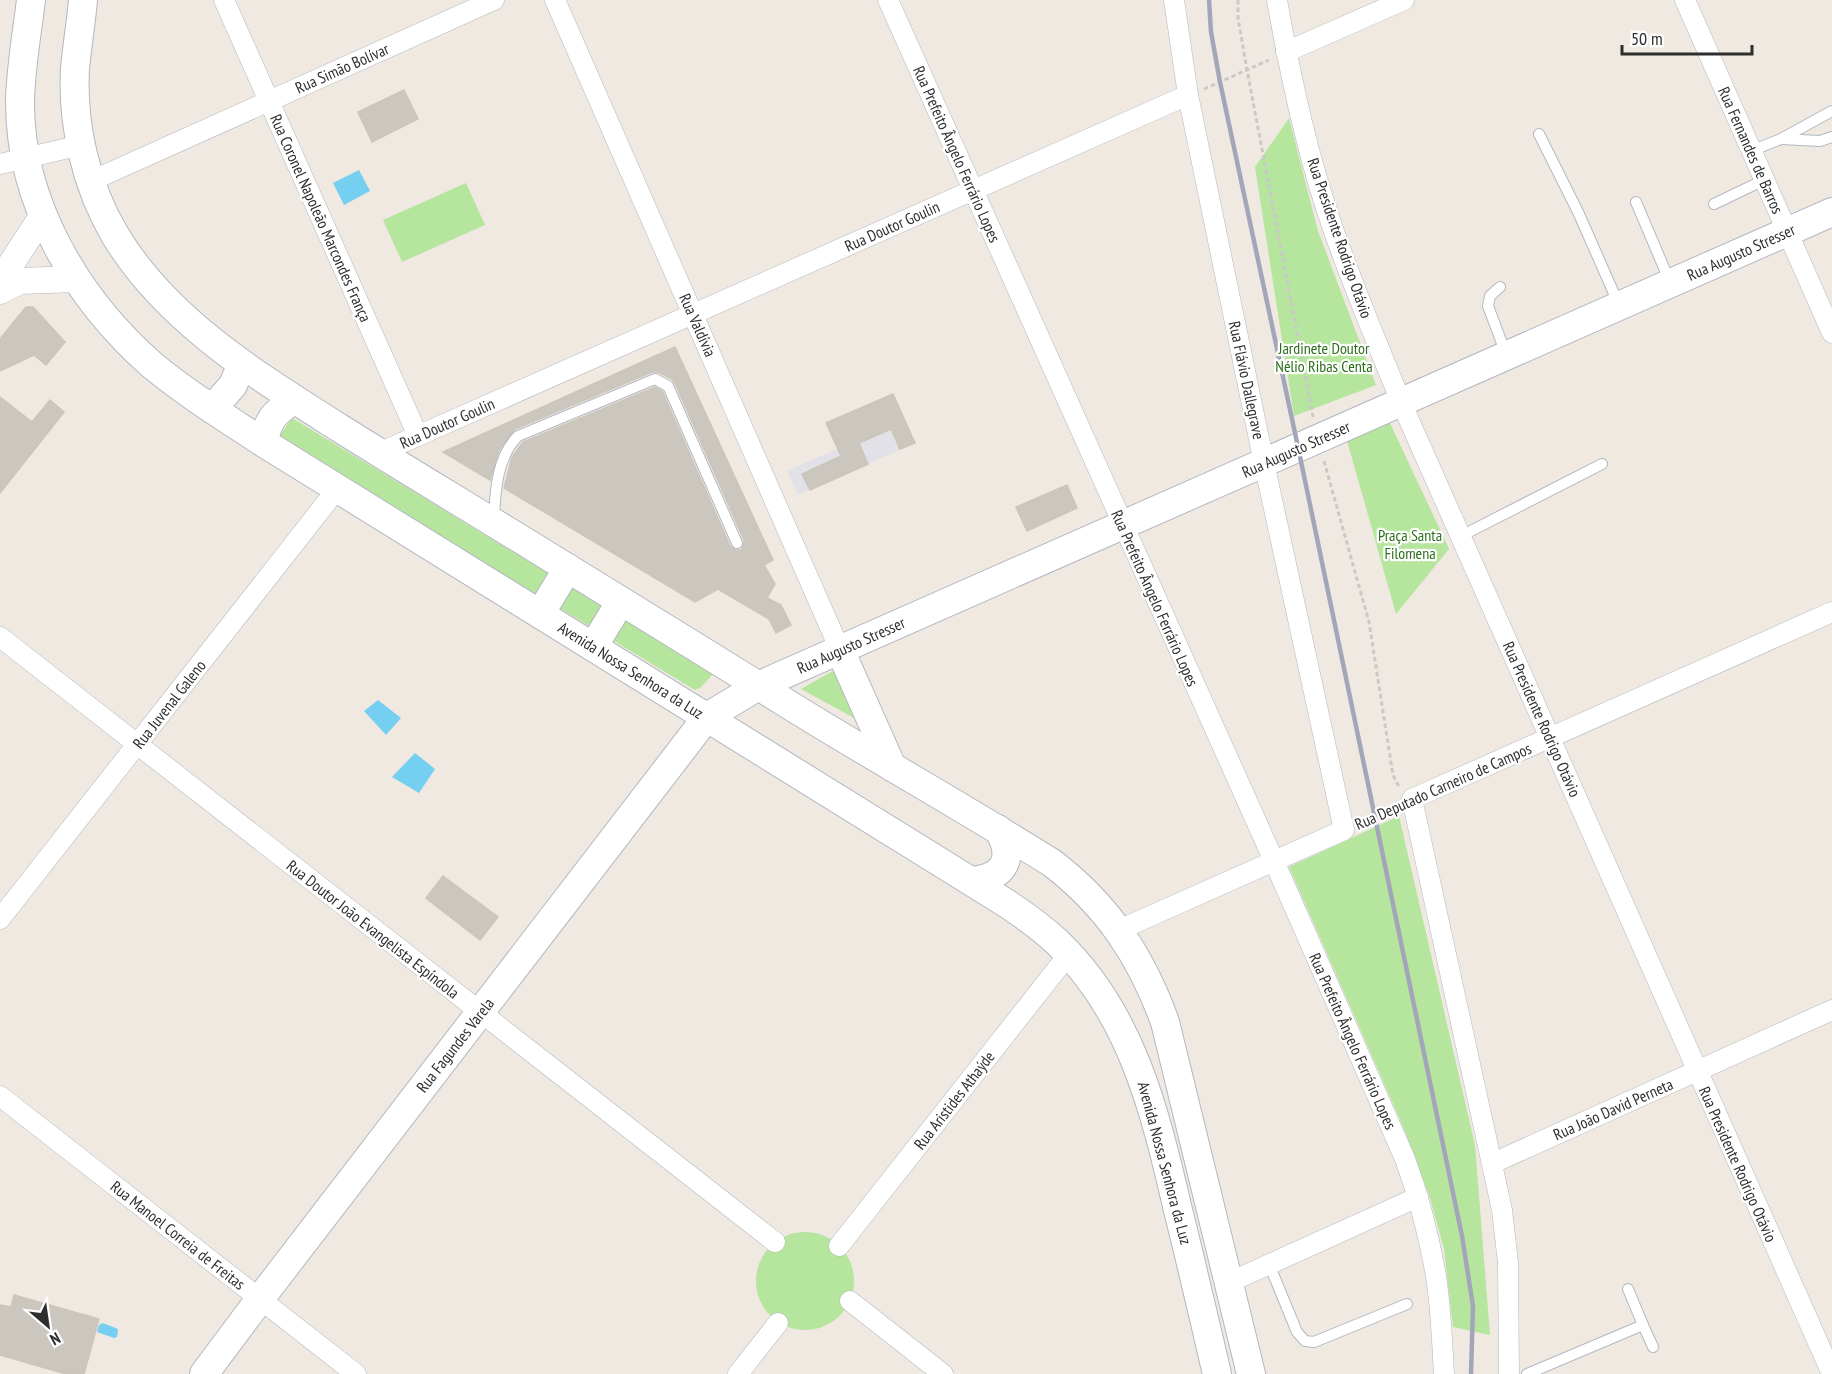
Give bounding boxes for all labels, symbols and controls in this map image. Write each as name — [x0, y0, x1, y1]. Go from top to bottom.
scale bar — [1622, 18, 1752, 56]
text: 50 m — [1631, 27, 1663, 50]
street label: Rua Simão Bolívar — [292, 38, 393, 98]
street label: Rua Prefeito Ângelo Ferrário Lopes — [909, 63, 1005, 245]
street label: Rua Fernandes de Barros — [1714, 83, 1788, 217]
street label: Rua Coronel Napoleão Marcondes França — [266, 111, 376, 325]
street label: Rua Presidente Rodrigo Otávio — [1303, 155, 1377, 321]
street label: Rua Doutor Goulin — [842, 196, 942, 256]
street label: Rua Augusto Stresser — [1684, 219, 1799, 285]
street label: Rua Valdívia — [675, 290, 721, 360]
street label: Rua Flávio Dallegrave — [1225, 319, 1269, 441]
park label: Jardinete Doutor Nélio Ribas Centa — [1275, 338, 1373, 376]
street label: Rua Doutor Goulin — [397, 393, 497, 453]
street label: Rua Augusto Stresser — [1239, 416, 1354, 482]
street label: Rua Prefeito Ângelo Ferrário Lopes — [1107, 507, 1203, 689]
park label: Praça Santa Filomena — [1378, 525, 1442, 563]
street label: Rua Augusto Stresser — [794, 612, 909, 678]
street label: Avenida Nossa Senhora da Luz — [555, 617, 708, 723]
street label: Rua Presidente Rodrigo Otávio — [1499, 638, 1585, 800]
street label: Rua Juvenal Galeno — [128, 656, 210, 752]
street label: Rua Deputado Carneiro de Campos — [1352, 738, 1534, 834]
street label: Rua Doutor João Evangelista Espíndola — [283, 855, 463, 1003]
street label: Rua Prefeito Ângelo Ferrário Lopes — [1305, 950, 1401, 1132]
street label: Rua Fagundes Varela — [412, 994, 498, 1096]
street label: Rua Aristides Athaýde — [909, 1047, 999, 1153]
street label: Rua João David Perneta — [1550, 1074, 1676, 1144]
street label: Avenida Nossa Senhora da Luz — [1134, 1079, 1196, 1247]
street label: Rua Presidente Rodrigo Otávio — [1695, 1083, 1781, 1245]
street label: Rua Manoel Correia de Freitas — [107, 1176, 249, 1294]
north arrow — [18, 1296, 78, 1356]
text: N — [47, 1328, 64, 1350]

